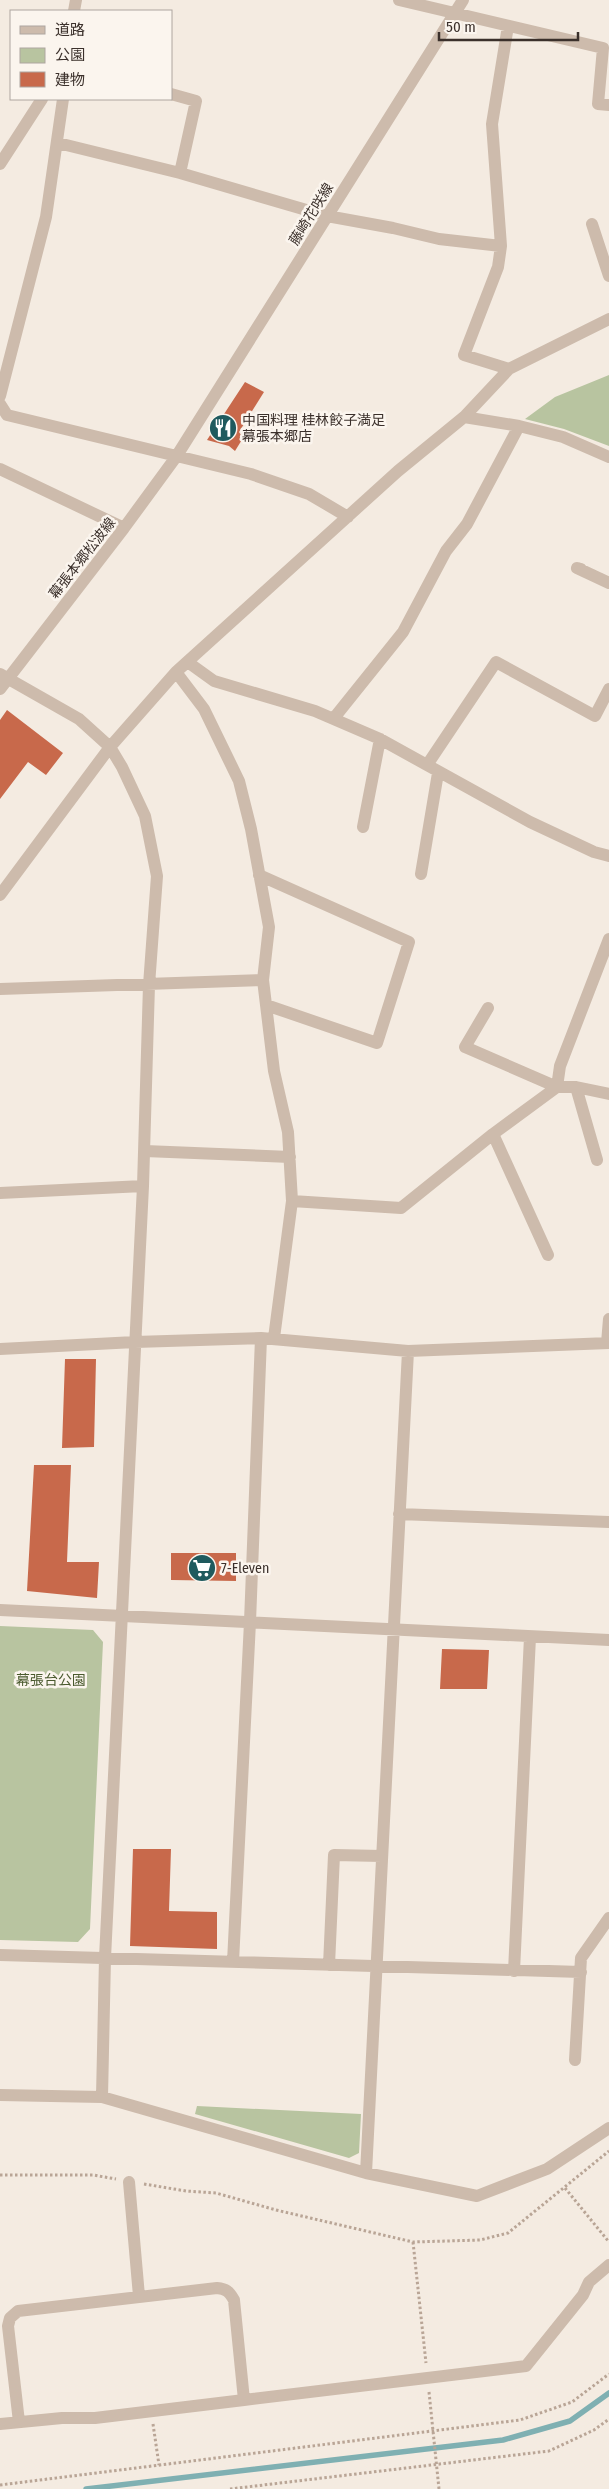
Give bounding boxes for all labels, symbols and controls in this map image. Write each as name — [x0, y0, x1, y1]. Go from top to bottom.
legend — [10, 10, 172, 100]
scale bar — [439, 10, 578, 42]
text: 50 m — [446, 18, 476, 36]
text: 道路 — [55, 21, 85, 39]
text: 公園 — [55, 46, 85, 64]
text: 建物 — [55, 71, 85, 89]
street label: 藤崎花咲線 — [286, 180, 337, 248]
place label: 中国料理 桂林餃子満足 幕張本郷店 — [242, 412, 385, 445]
restaurant icon: 中国料理 桂林餃子満足 幕張本郷店 — [208, 413, 238, 443]
street label: 幕張本郷松波線 — [46, 514, 119, 602]
supermarket icon: 7-Eleven — [187, 1553, 217, 1583]
place label: 7-Eleven — [221, 1560, 269, 1577]
park label: 幕張台公園 — [16, 1672, 86, 1689]

